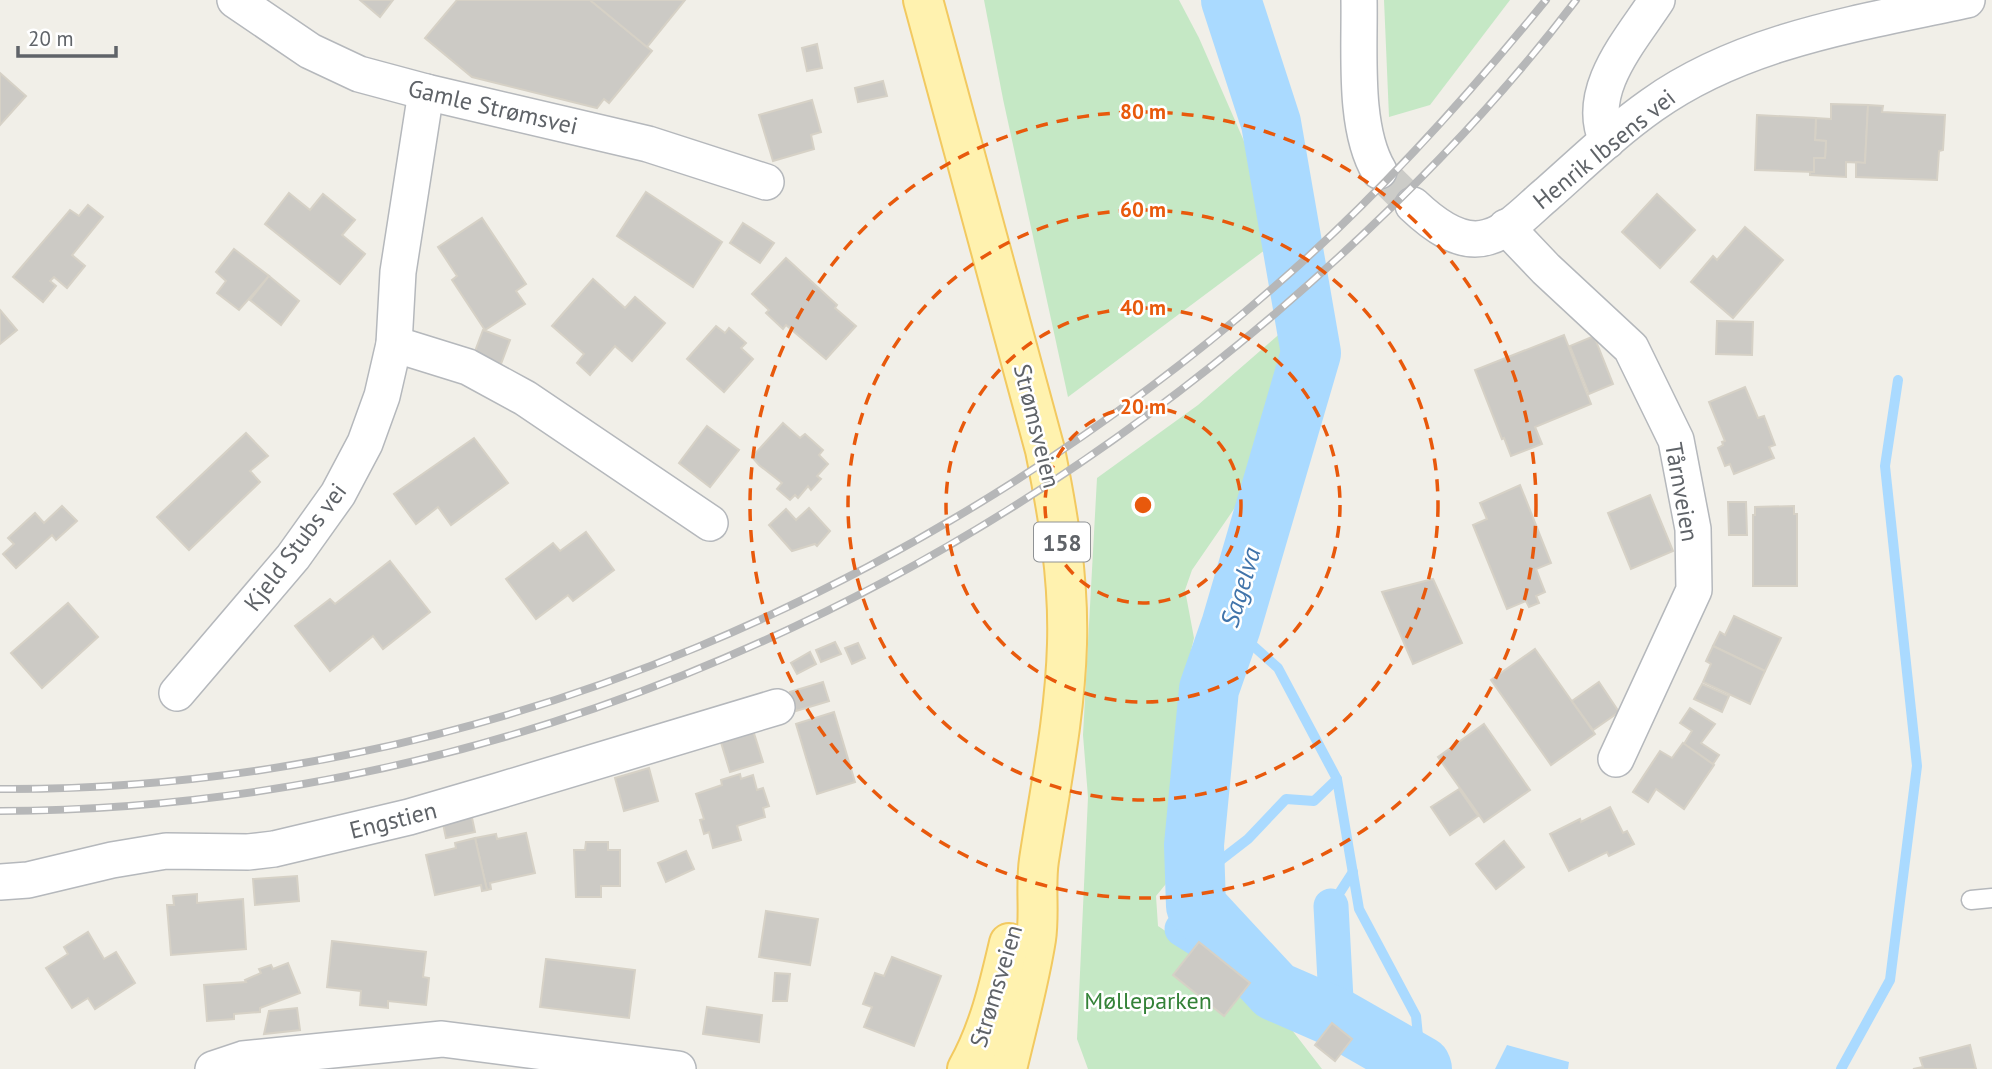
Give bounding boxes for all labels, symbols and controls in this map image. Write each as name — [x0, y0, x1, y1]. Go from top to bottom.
scale bar — [18, 14, 116, 58]
text: 20 m — [28, 25, 74, 52]
street label: Gamle Strømsvei — [405, 72, 581, 142]
street label: Henrik Ibsens vei — [1526, 82, 1682, 216]
text: 80 m — [1120, 98, 1166, 125]
text: 60 m — [1120, 196, 1166, 223]
text: 40 m — [1120, 294, 1166, 321]
street label: Strømsveien — [1007, 361, 1067, 491]
text: 20 m — [1120, 393, 1166, 420]
street label: Tårnveien — [1658, 440, 1706, 544]
street label: Kjeld Stubs vei — [237, 477, 353, 617]
centre of rings — [1131, 493, 1155, 517]
road number: 158 — [1034, 522, 1090, 562]
water label: Sagelva — [1212, 543, 1268, 631]
street label: Engstien — [346, 794, 440, 846]
street label: Strømsveien — [963, 921, 1029, 1051]
park label: Mølleparken — [1084, 985, 1212, 1016]

